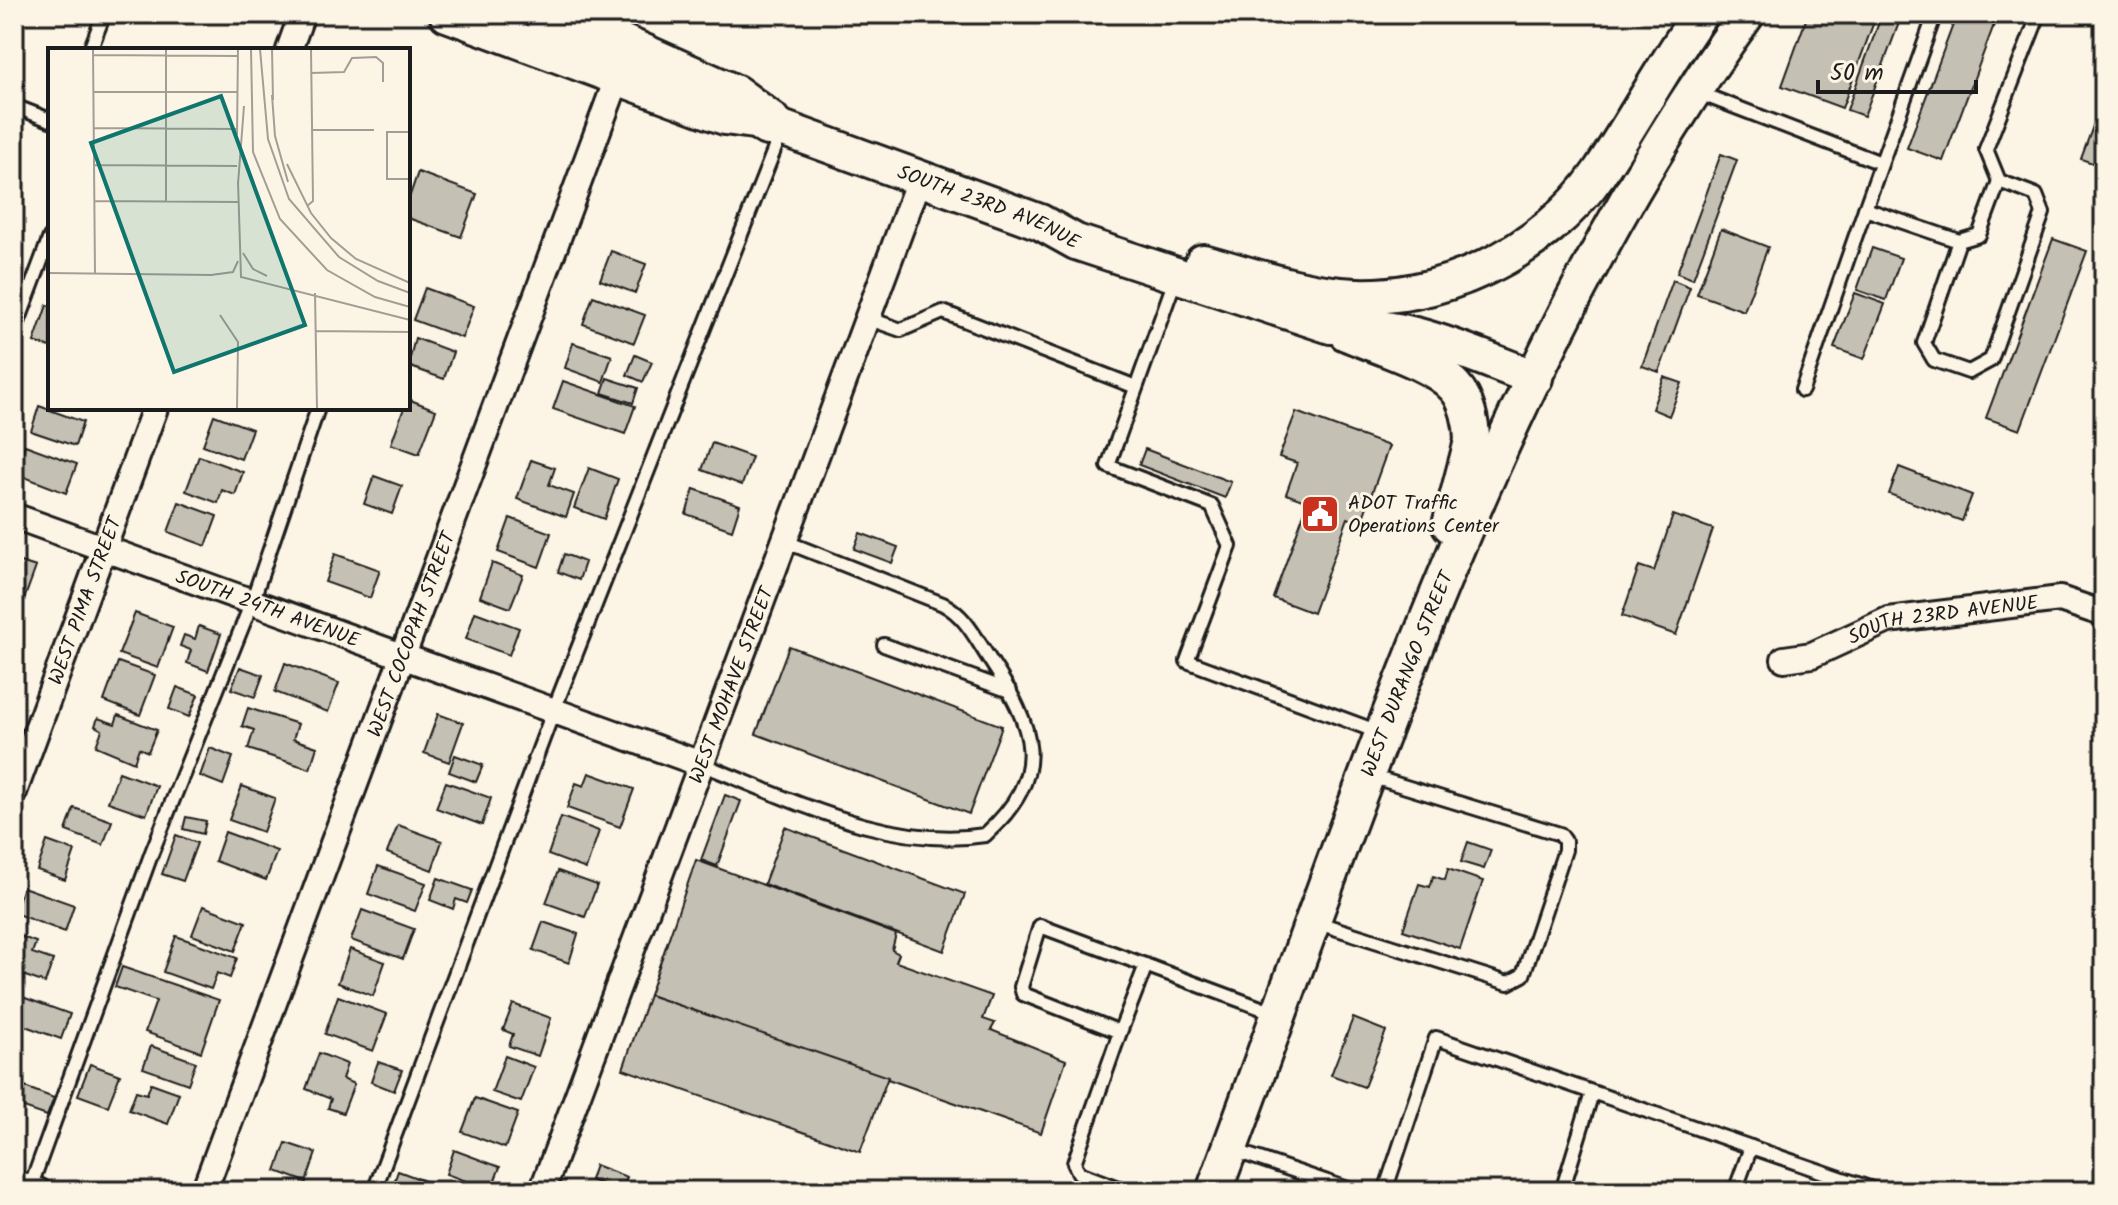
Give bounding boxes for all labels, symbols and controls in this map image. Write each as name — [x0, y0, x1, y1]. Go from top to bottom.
scale bar — [1818, 44, 1976, 94]
inset map — [48, 48, 410, 410]
text: 50 m — [1830, 54, 1884, 93]
street label: SOUTH 23RD AVENUE — [892, 157, 1086, 260]
place label: ADOT Traffic Operations Center — [1348, 488, 1500, 543]
public building icon: ADOT Traffic Operations Center — [1299, 493, 1341, 535]
street label: WEST PIMA STREET — [41, 510, 132, 690]
street label: WEST COCOPAH STREET — [360, 526, 466, 742]
street label: SOUTH 24TH AVENUE — [171, 562, 365, 658]
street label: WEST DURANGO STREET — [1353, 565, 1464, 782]
street label: WEST MOHAVE STREET — [681, 581, 785, 789]
street label: SOUTH 23RD AVENUE — [1843, 588, 2042, 654]

